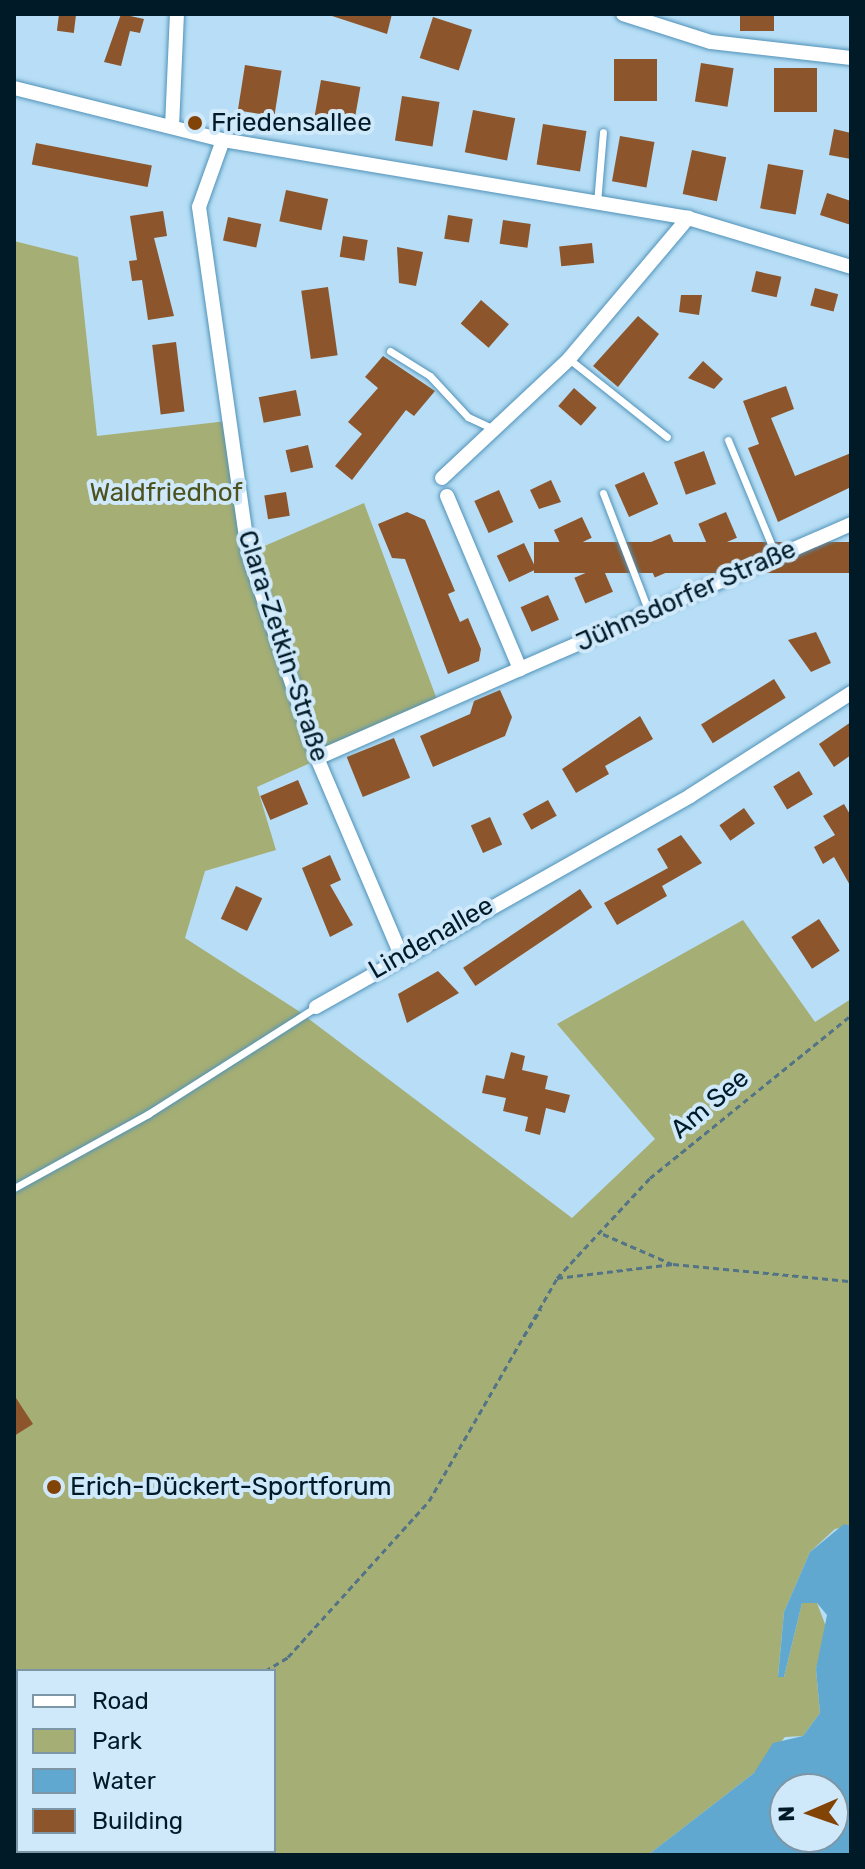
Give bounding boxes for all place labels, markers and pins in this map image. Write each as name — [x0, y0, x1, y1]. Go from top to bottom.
place label: Friedensallee — [211, 107, 372, 139]
marker: Friedensallee — [186, 114, 204, 132]
place label: Erich-Dückert-Sportforum — [70, 1471, 392, 1503]
marker: Erich-Dückert-Sportforum — [45, 1478, 63, 1496]

